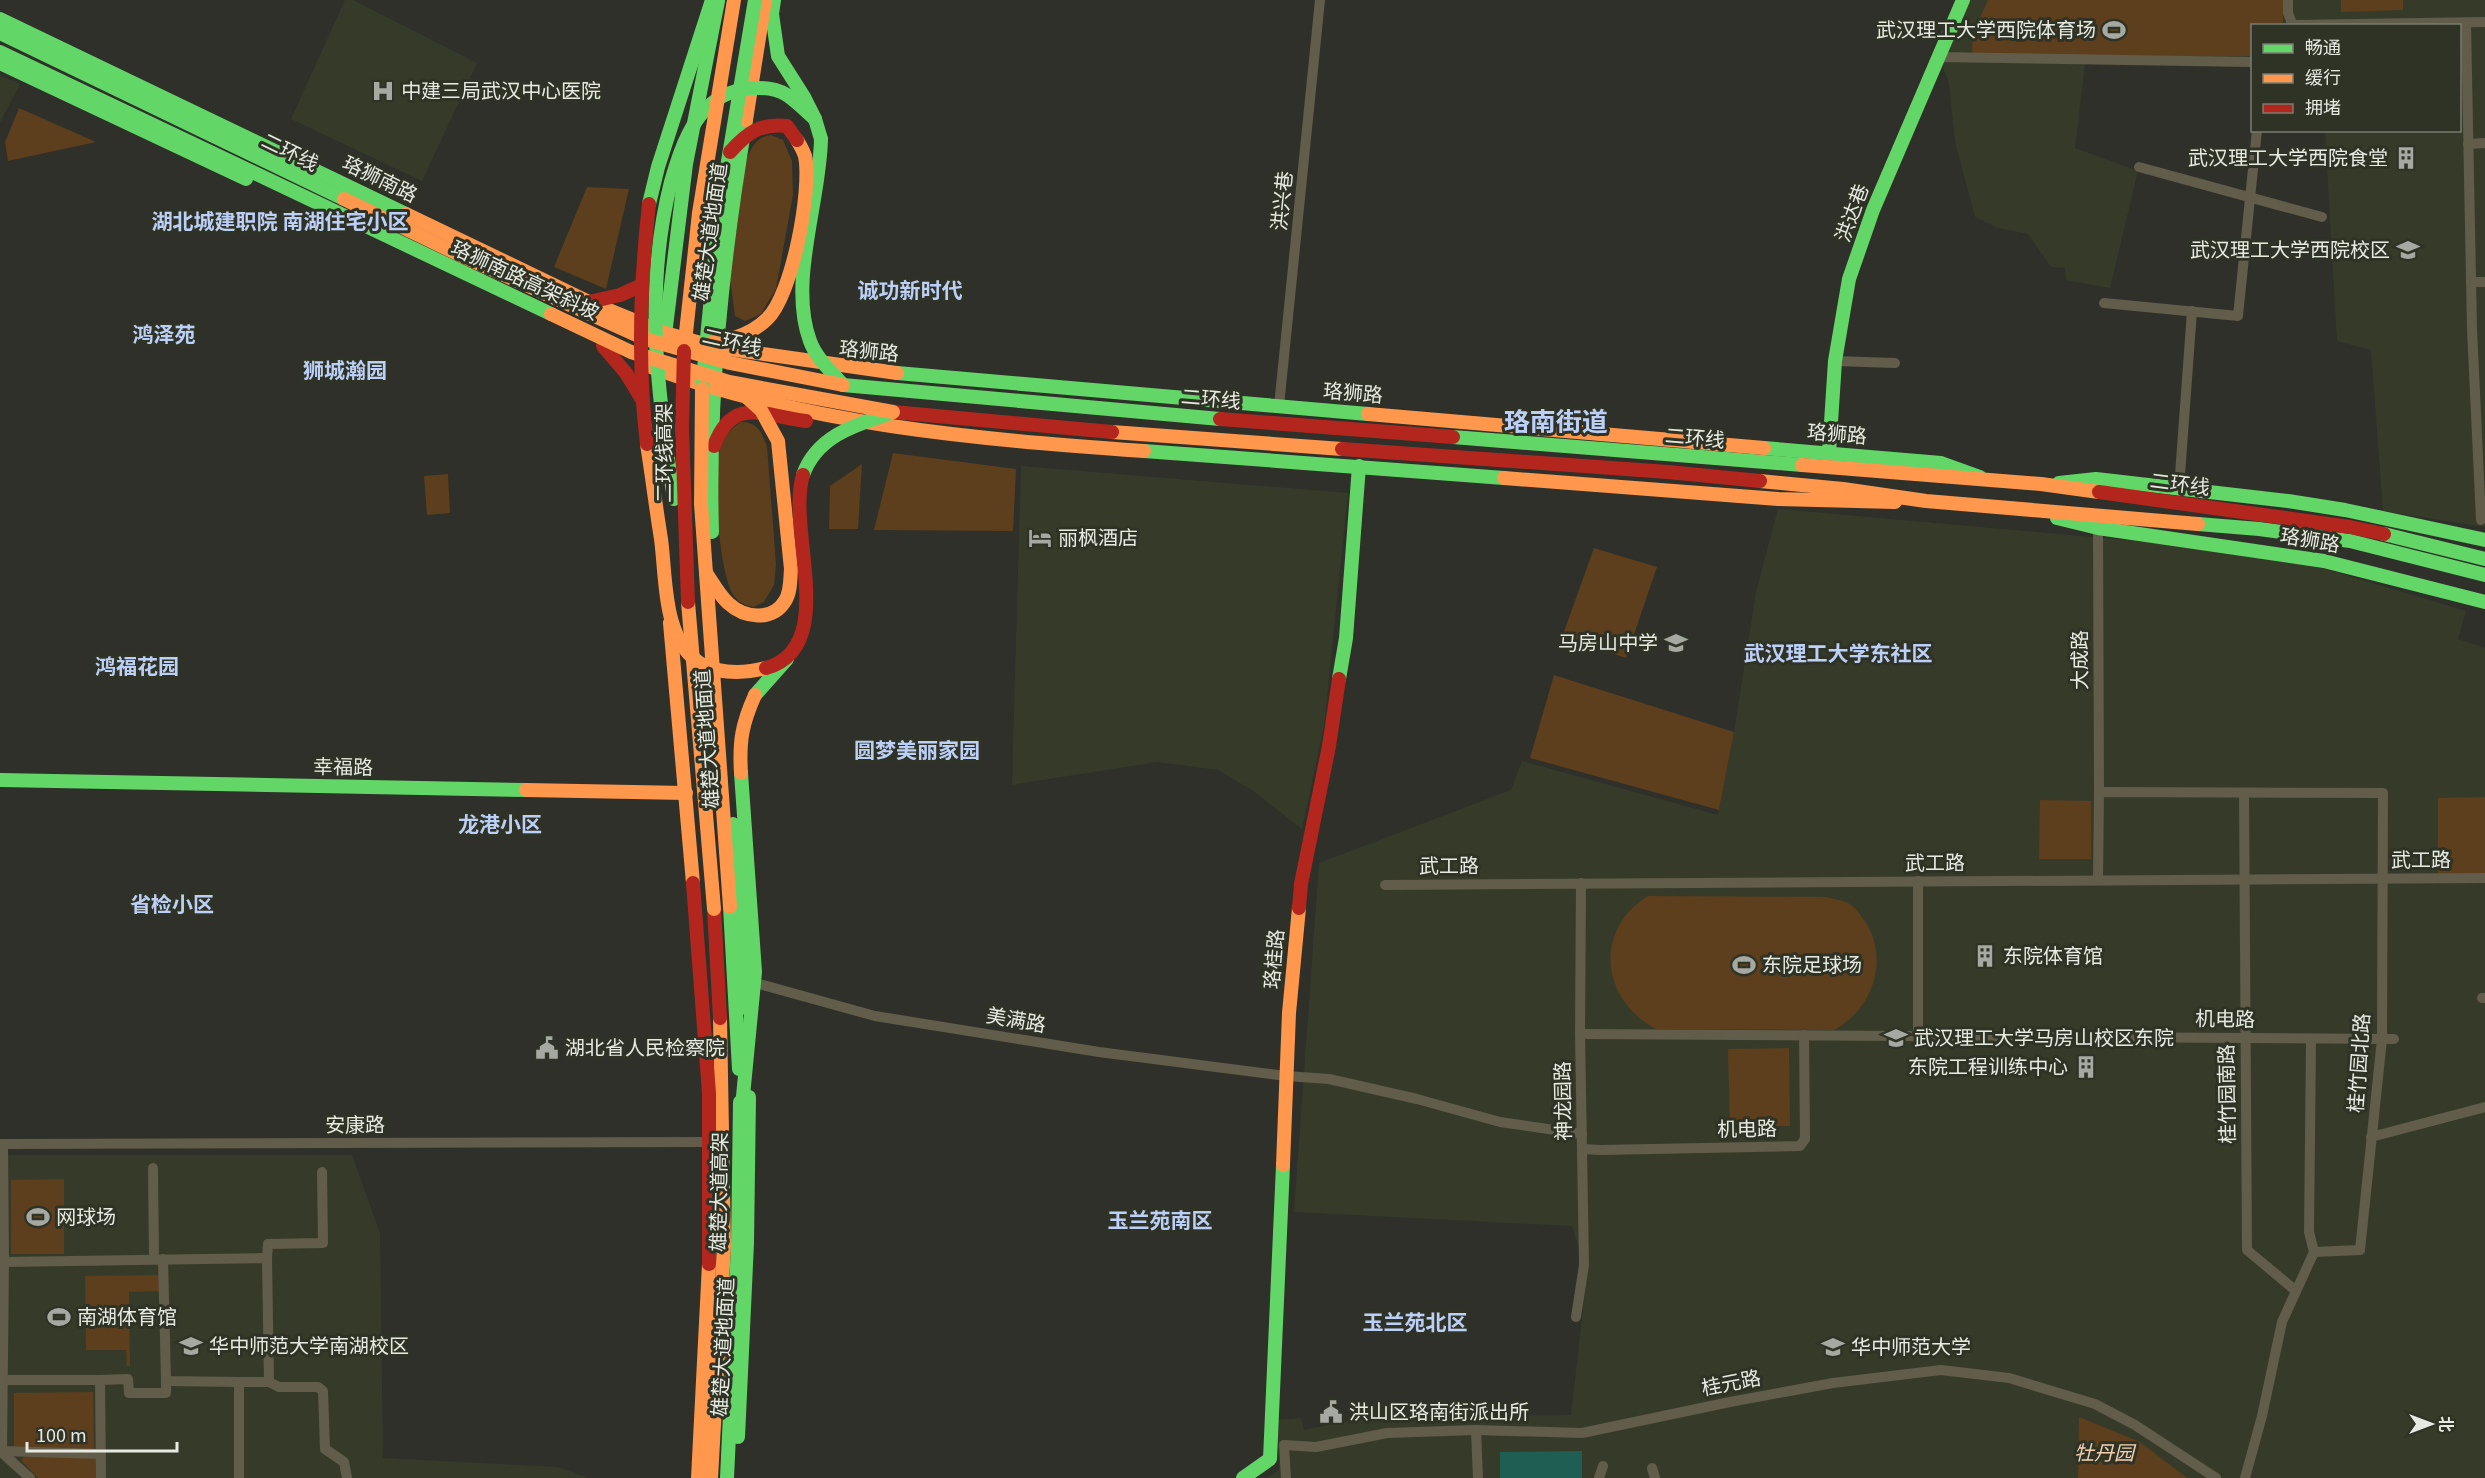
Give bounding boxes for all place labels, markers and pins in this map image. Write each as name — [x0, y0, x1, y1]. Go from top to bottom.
place label: 武汉理工大学西院体育场 — [1876, 14, 2096, 43]
sports icon: 武汉理工大学西院体育场 — [2101, 17, 2127, 43]
place label: 中建三局武汉中心医院 — [401, 75, 601, 104]
hospital icon: 中建三局武汉中心医院 — [370, 78, 396, 104]
place label: 武汉理工大学西院食堂 — [2188, 142, 2388, 171]
building icon: 武汉理工大学西院食堂 — [2393, 145, 2419, 171]
place label: 武汉理工大学西院校区 — [2190, 234, 2390, 263]
school or university icon: 武汉理工大学西院校区 — [2395, 237, 2421, 263]
place label: 丽枫酒店 — [1058, 522, 1138, 551]
hotel icon: 丽枫酒店 — [1027, 525, 1053, 551]
place label: 马房山中学 — [1558, 627, 1658, 656]
school or university icon: 马房山中学 — [1663, 630, 1689, 656]
place label: 东院体育馆 — [2003, 940, 2103, 969]
building icon: 东院体育馆 — [1972, 943, 1998, 969]
place label: 东院足球场 — [1762, 949, 1862, 978]
sports icon: 东院足球场 — [1731, 952, 1757, 978]
place label: 武汉理工大学马房山校区东院 — [1914, 1022, 2174, 1051]
school or university icon: 武汉理工大学马房山校区东院 — [1883, 1025, 1909, 1051]
place label: 湖北省人民检察院 — [565, 1032, 725, 1061]
public building icon: 湖北省人民检察院 — [534, 1035, 560, 1061]
place label: 东院工程训练中心 — [1908, 1051, 2068, 1080]
building icon: 东院工程训练中心 — [2073, 1054, 2099, 1080]
place label: 网球场 — [56, 1201, 116, 1230]
sports icon: 网球场 — [25, 1204, 51, 1230]
place label: 南湖体育馆 — [77, 1301, 177, 1330]
sports icon: 南湖体育馆 — [46, 1304, 72, 1330]
place label: 华中师范大学南湖校区 — [209, 1330, 409, 1359]
place label: 华中师范大学 — [1851, 1331, 1971, 1360]
school or university icon: 华中师范大学南湖校区 — [178, 1333, 204, 1359]
school or university icon: 华中师范大学 — [1820, 1334, 1846, 1360]
place label: 洪山区珞南街派出所 — [1349, 1396, 1529, 1425]
public building icon: 洪山区珞南街派出所 — [1318, 1399, 1344, 1425]

